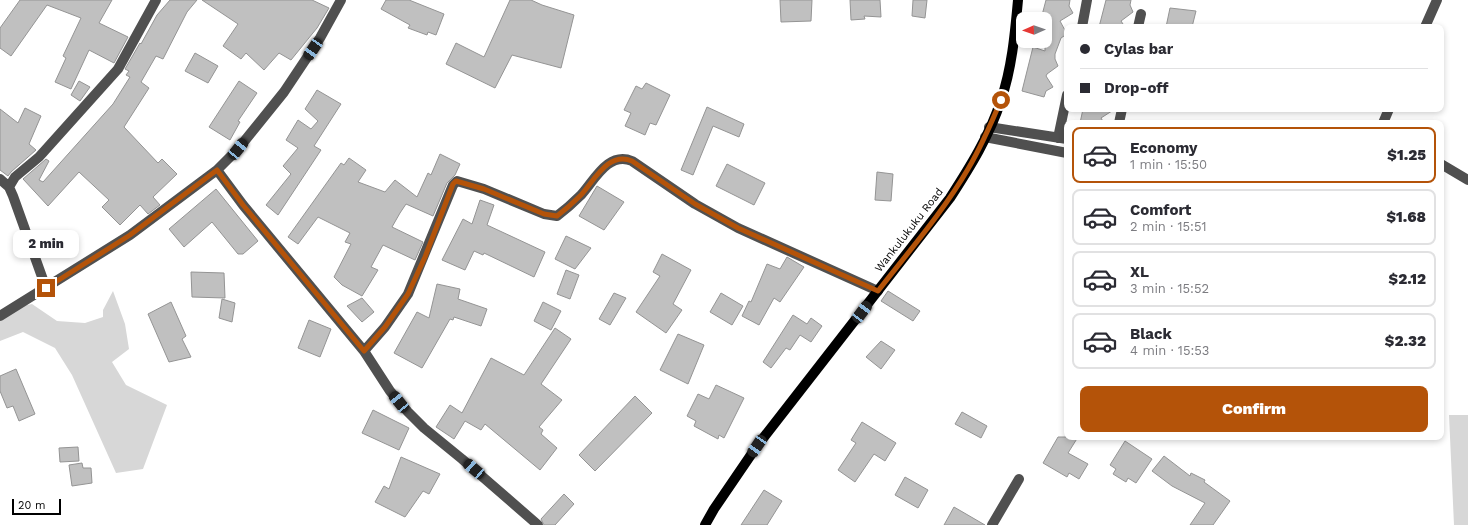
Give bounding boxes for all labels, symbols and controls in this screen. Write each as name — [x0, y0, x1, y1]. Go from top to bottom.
north arrow — [1016, 12, 1052, 48]
map controls — [1016, 12, 1052, 48]
car — [301, 36, 325, 62]
text: Cylas bar — [1104, 40, 1173, 58]
text: Drop-off — [1104, 79, 1169, 97]
route start — [992, 91, 1010, 109]
car — [226, 136, 250, 162]
icon: car — [1082, 137, 1118, 173]
text: Economy — [1130, 139, 1197, 157]
text: $1.25 — [1387, 146, 1426, 164]
text: 1 min · 15:50 — [1130, 157, 1207, 172]
street label: Wankulukuku Road — [872, 185, 946, 275]
icon: car — [1082, 199, 1118, 235]
text: Comfort — [1130, 201, 1191, 219]
text: $1.68 — [1386, 208, 1426, 226]
text: 2 min · 15:51 — [1130, 219, 1207, 234]
callout: 2 min — [13, 230, 79, 258]
text: 2 min — [28, 236, 64, 251]
icon: car — [1082, 261, 1118, 297]
text: XL — [1130, 263, 1149, 281]
text: $2.12 — [1389, 270, 1426, 288]
route end — [37, 279, 55, 297]
text: 3 min · 15:52 — [1130, 281, 1209, 296]
car — [850, 299, 874, 325]
icon: car — [1082, 323, 1118, 359]
text: Black — [1130, 325, 1172, 343]
text: $2.32 — [1385, 332, 1426, 350]
text: 4 min · 15:53 — [1130, 343, 1209, 358]
button: Confirm — [1080, 386, 1428, 432]
car — [387, 389, 411, 415]
car — [745, 433, 769, 459]
car — [461, 457, 487, 481]
scale bar — [12, 497, 61, 516]
text: 20 m — [18, 499, 46, 512]

